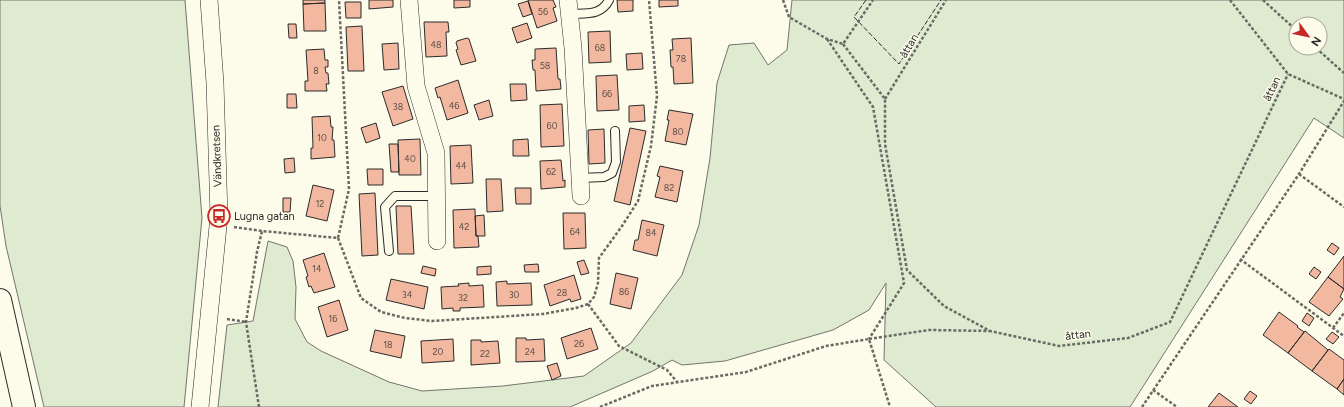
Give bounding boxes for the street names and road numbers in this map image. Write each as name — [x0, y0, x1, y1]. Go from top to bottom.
street label: åttan — [897, 32, 921, 60]
street label: åttan — [1261, 75, 1283, 103]
street label: Vändkretsen — [209, 125, 225, 187]
street label: åttan — [1064, 327, 1092, 343]

